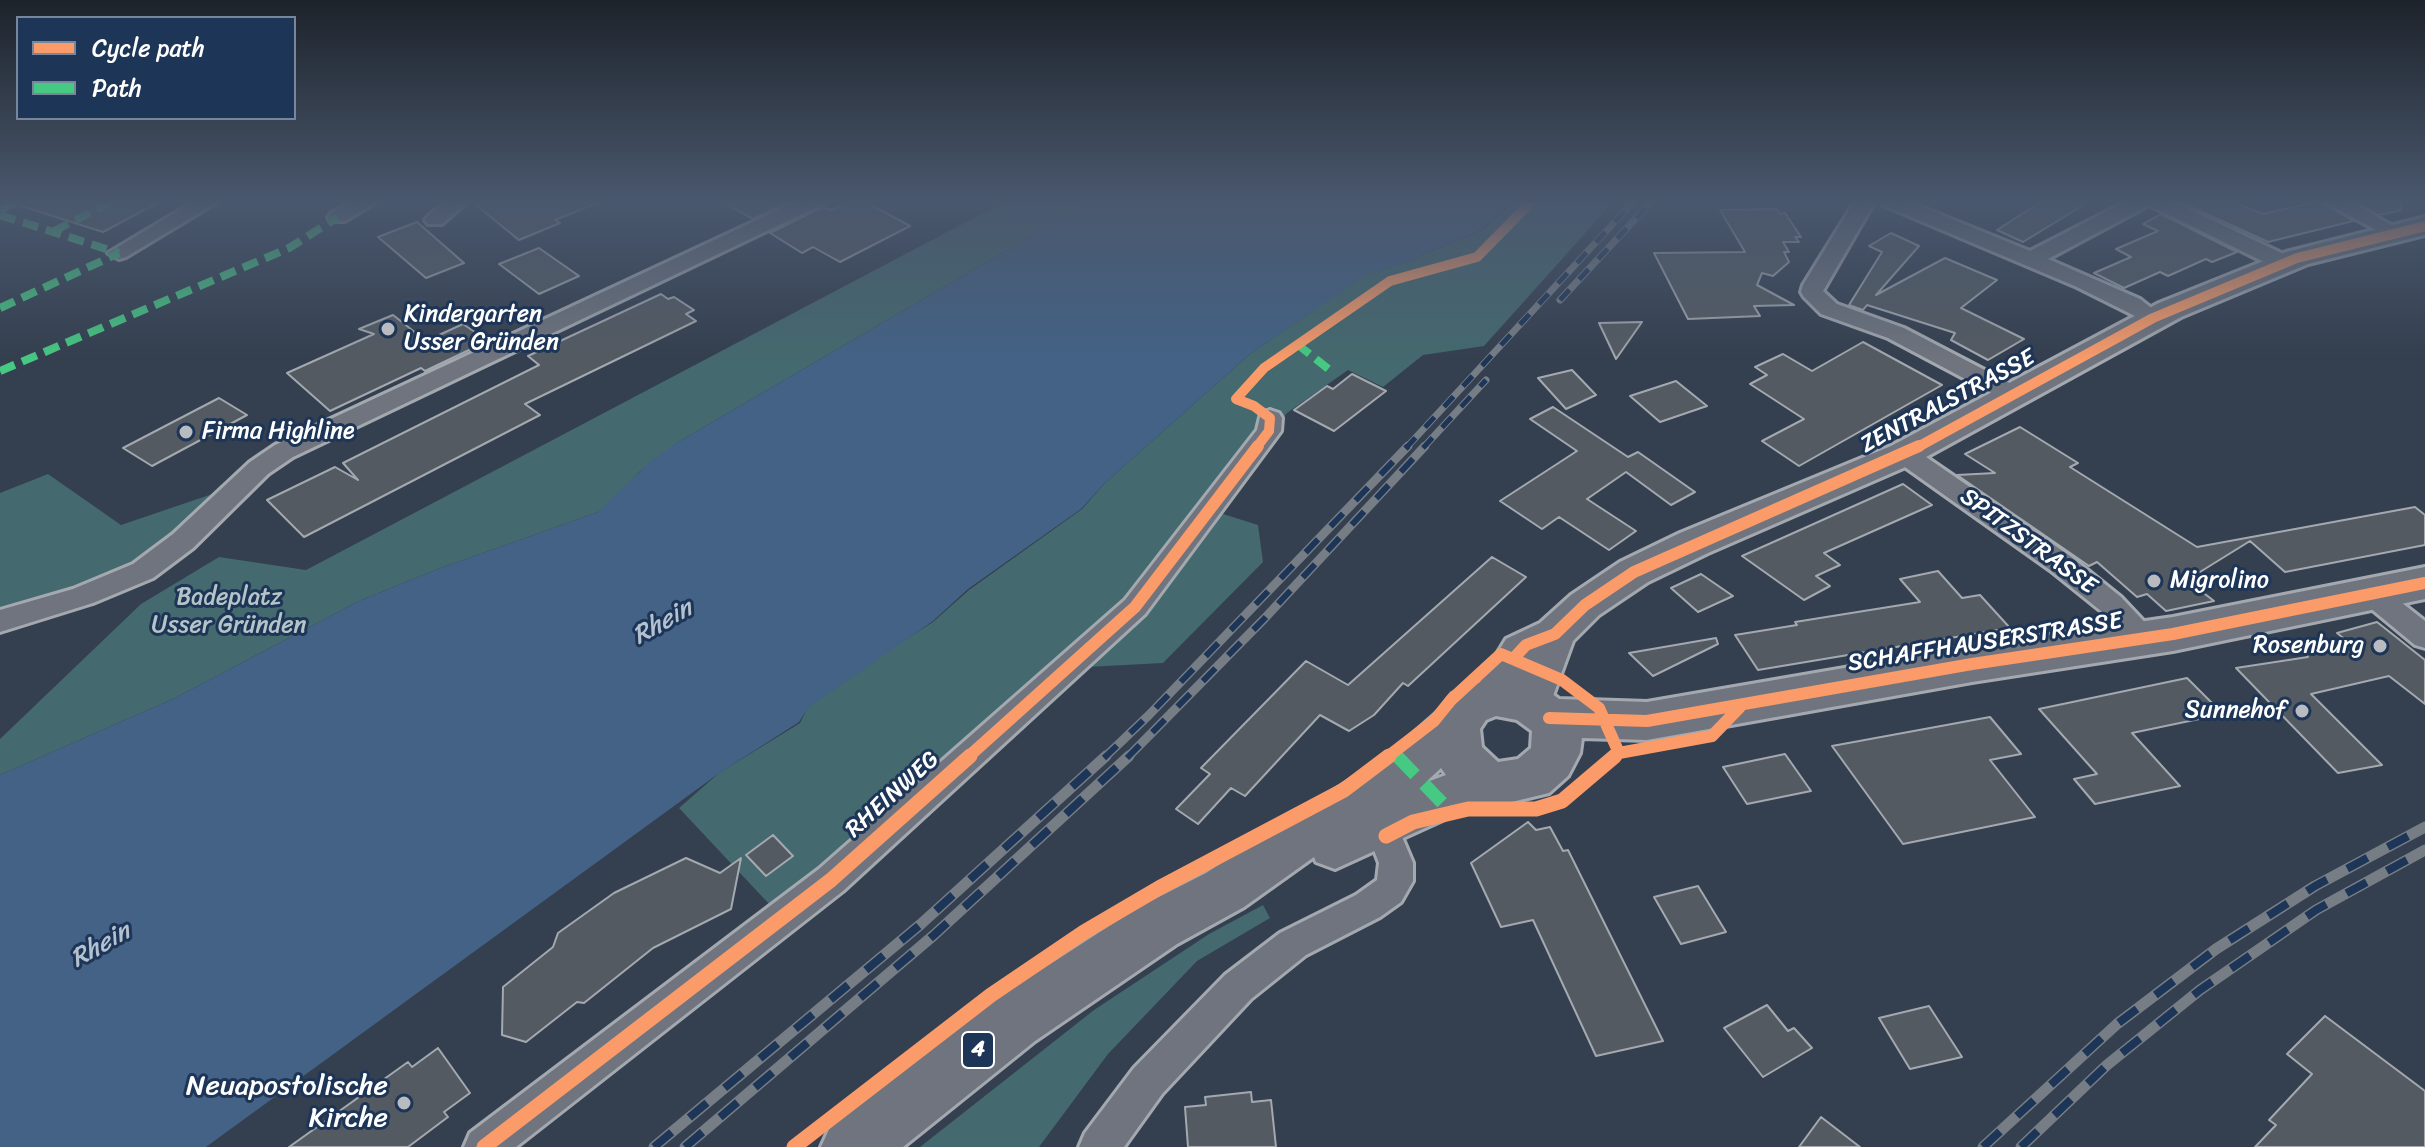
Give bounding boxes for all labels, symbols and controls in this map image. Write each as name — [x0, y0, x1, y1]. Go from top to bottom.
legend — [16, 16, 296, 120]
text: Cycle path — [92, 27, 205, 69]
text: Path — [92, 67, 142, 109]
place label: Kindergarten Usser Gründen — [404, 301, 559, 357]
marker: Kindergarten Usser Gründen — [379, 320, 397, 338]
street label: ZENTRALSTRASSE — [1856, 344, 2040, 460]
place label: Firma Highline — [202, 418, 355, 446]
marker: Firma Highline — [177, 423, 195, 441]
street label: SPITZSTRASSE — [1954, 483, 2102, 601]
place label: Migrolino — [2170, 567, 2269, 595]
marker: Migrolino — [2145, 572, 2163, 590]
park label: Badeplatz Usser Gründen — [152, 584, 306, 640]
water label: Rhein — [628, 594, 698, 652]
street label: SCHAFFHAUSERSTRASSE — [1846, 607, 2124, 679]
place label: Rosenburg — [2253, 632, 2364, 660]
marker: Rosenburg — [2371, 637, 2389, 655]
place label: Sunnehof — [2185, 697, 2286, 725]
marker: Sunnehof — [2293, 702, 2311, 720]
street label: RHEINWEG — [840, 746, 946, 844]
water label: Rhein — [66, 917, 136, 975]
road number: 4 — [962, 1032, 994, 1068]
place label: Neuapostolische Kirche — [186, 1070, 388, 1136]
marker: Neuapostolische Kirche — [395, 1094, 413, 1112]

